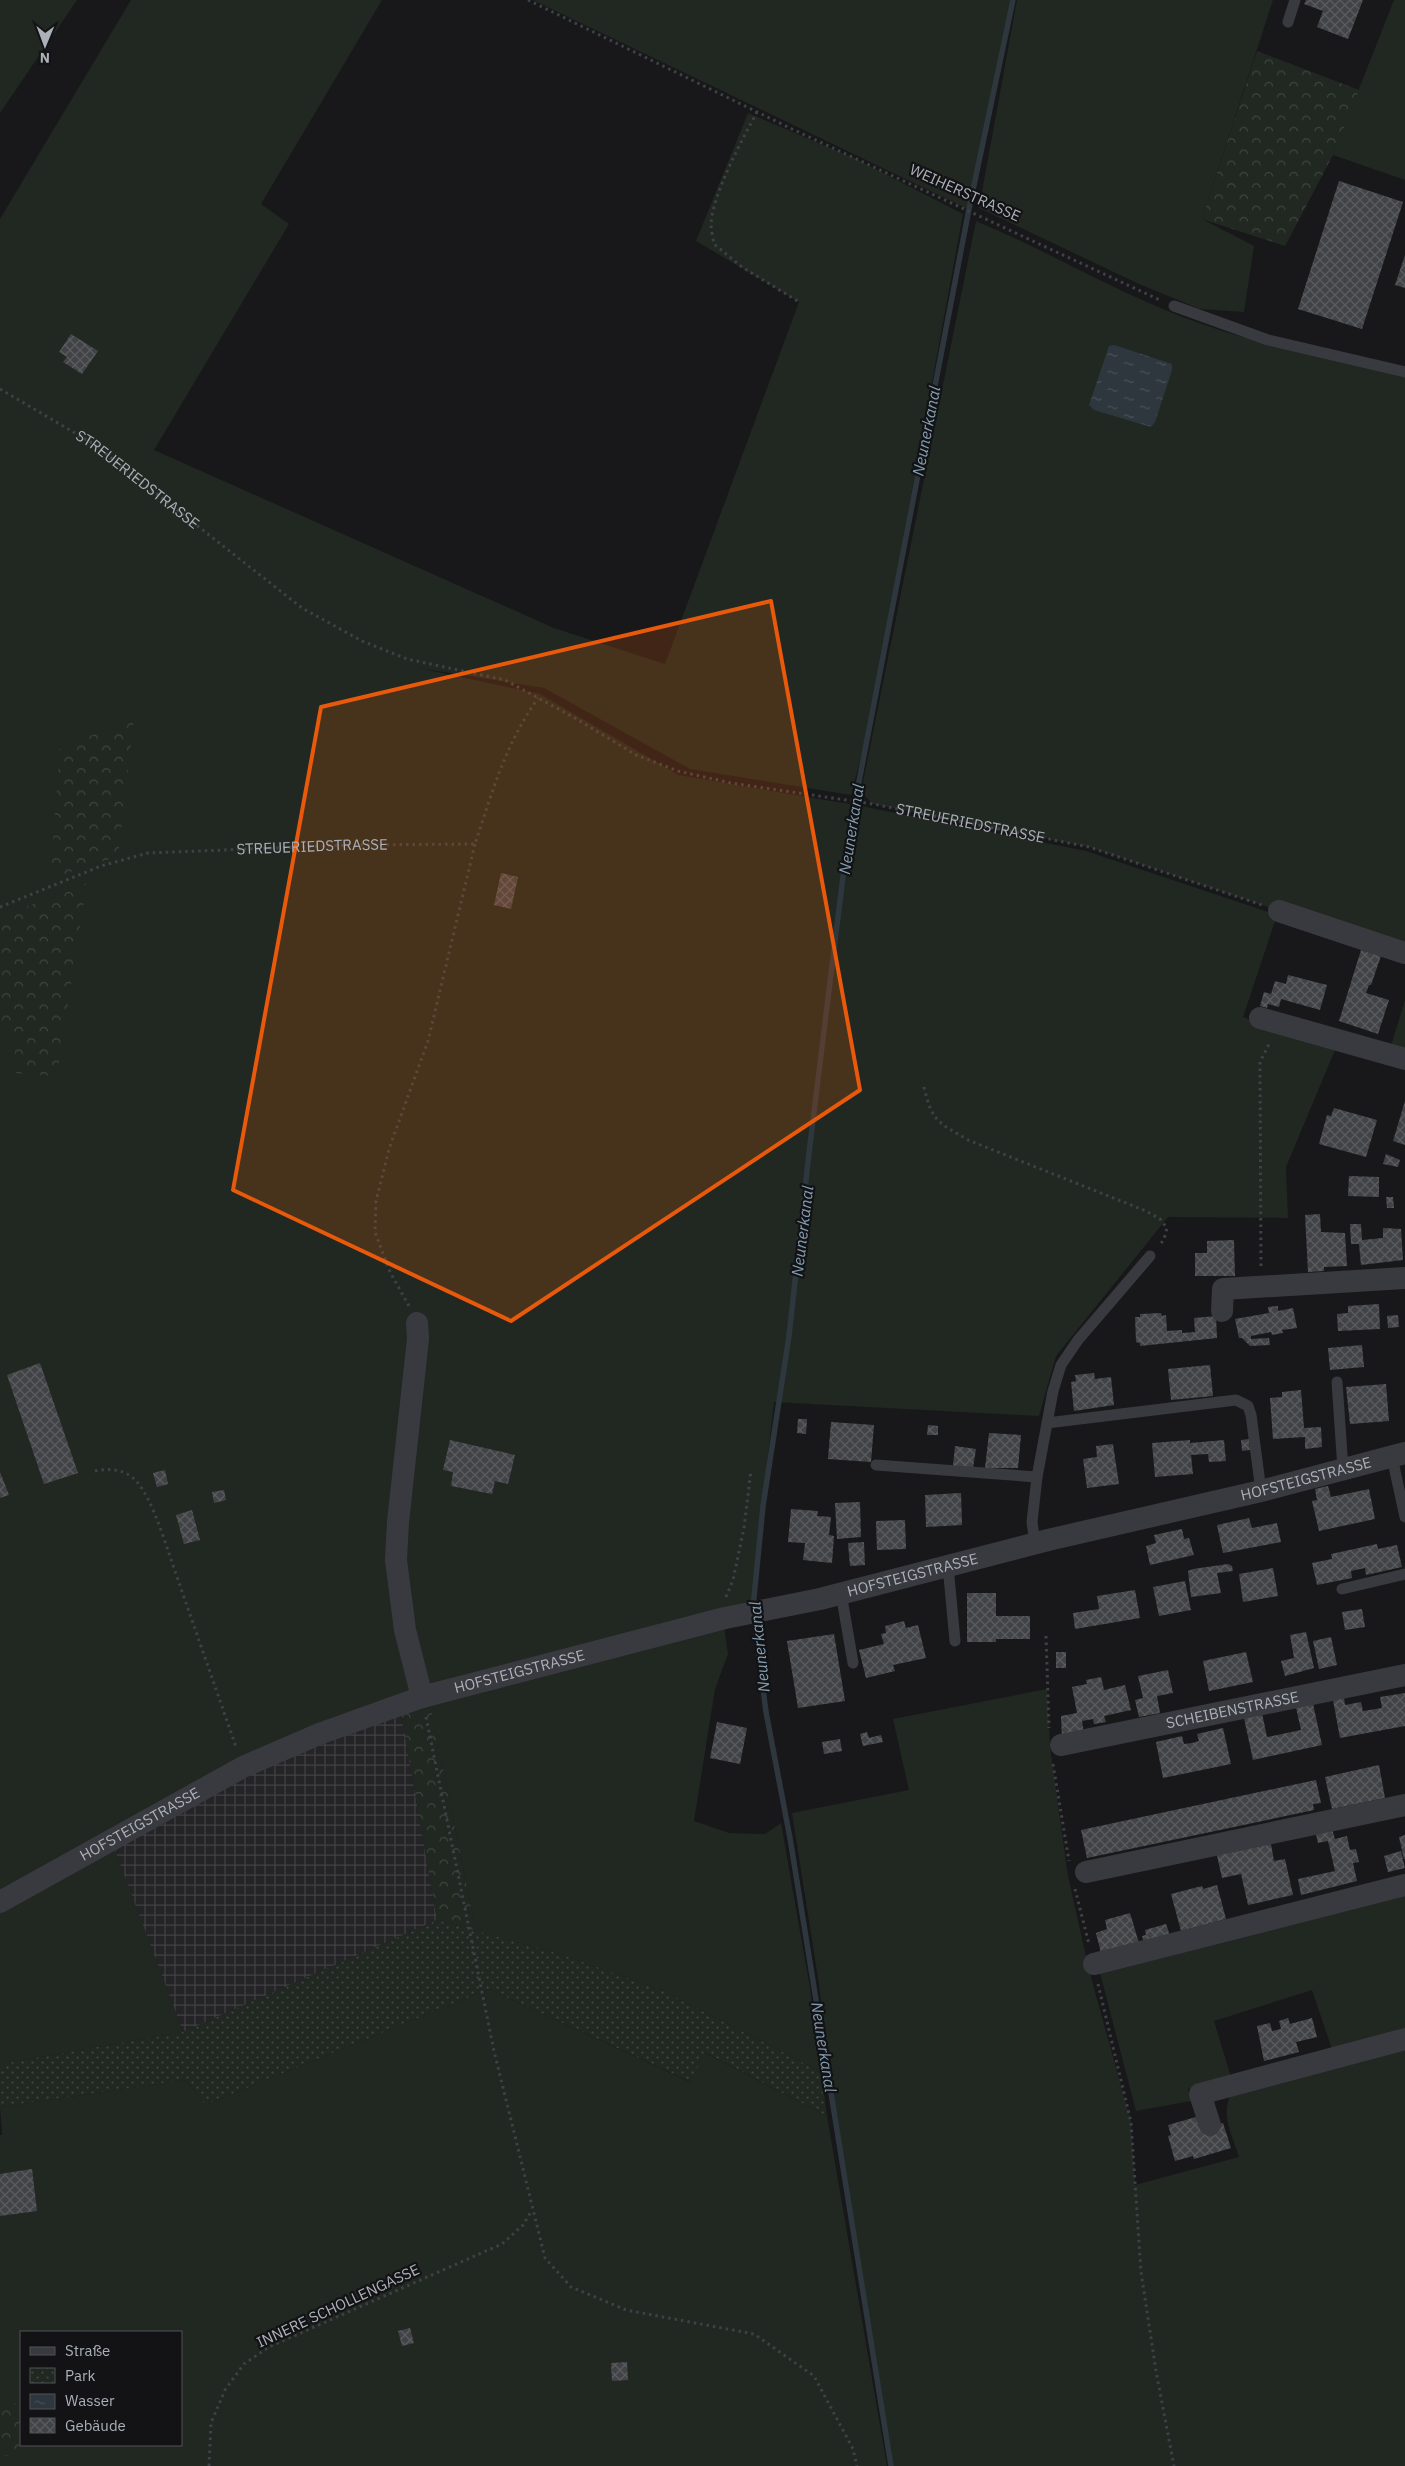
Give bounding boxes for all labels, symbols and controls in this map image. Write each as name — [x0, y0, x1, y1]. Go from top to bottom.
north arrow — [20, 20, 70, 70]
text: N — [40, 49, 50, 67]
street label: WEIHERSTRASSE — [907, 160, 1024, 226]
water label: Neunerkanal — [907, 384, 945, 478]
street label: STREUERIEDSTRASSE — [73, 426, 204, 533]
water label: Neunerkanal — [834, 782, 868, 876]
street label: STREUERIEDSTRASSE — [894, 799, 1046, 847]
street label: STREUERIEDSTRASSE — [236, 835, 388, 858]
water label: Neunerkanal — [787, 1184, 818, 1277]
street label: HOFSTEIGSTRASSE — [1239, 1452, 1373, 1504]
street label: HOFSTEIGSTRASSE — [845, 1549, 980, 1601]
water label: Neunerkanal — [744, 1600, 774, 1693]
street label: HOFSTEIGSTRASSE — [452, 1645, 587, 1697]
street label: SCHEIBENSTRASSE — [1164, 1687, 1300, 1732]
street label: HOFSTEIGSTRASSE — [76, 1783, 203, 1865]
water label: Neunerkanal — [807, 2000, 841, 2094]
street label: INNERE SCHOLLENGASSE — [253, 2259, 422, 2352]
legend — [20, 2331, 182, 2446]
text: Straße — [65, 2341, 110, 2360]
text: Park — [65, 2366, 95, 2385]
text: Wasser — [65, 2391, 115, 2410]
text: Gebäude — [65, 2416, 126, 2435]

